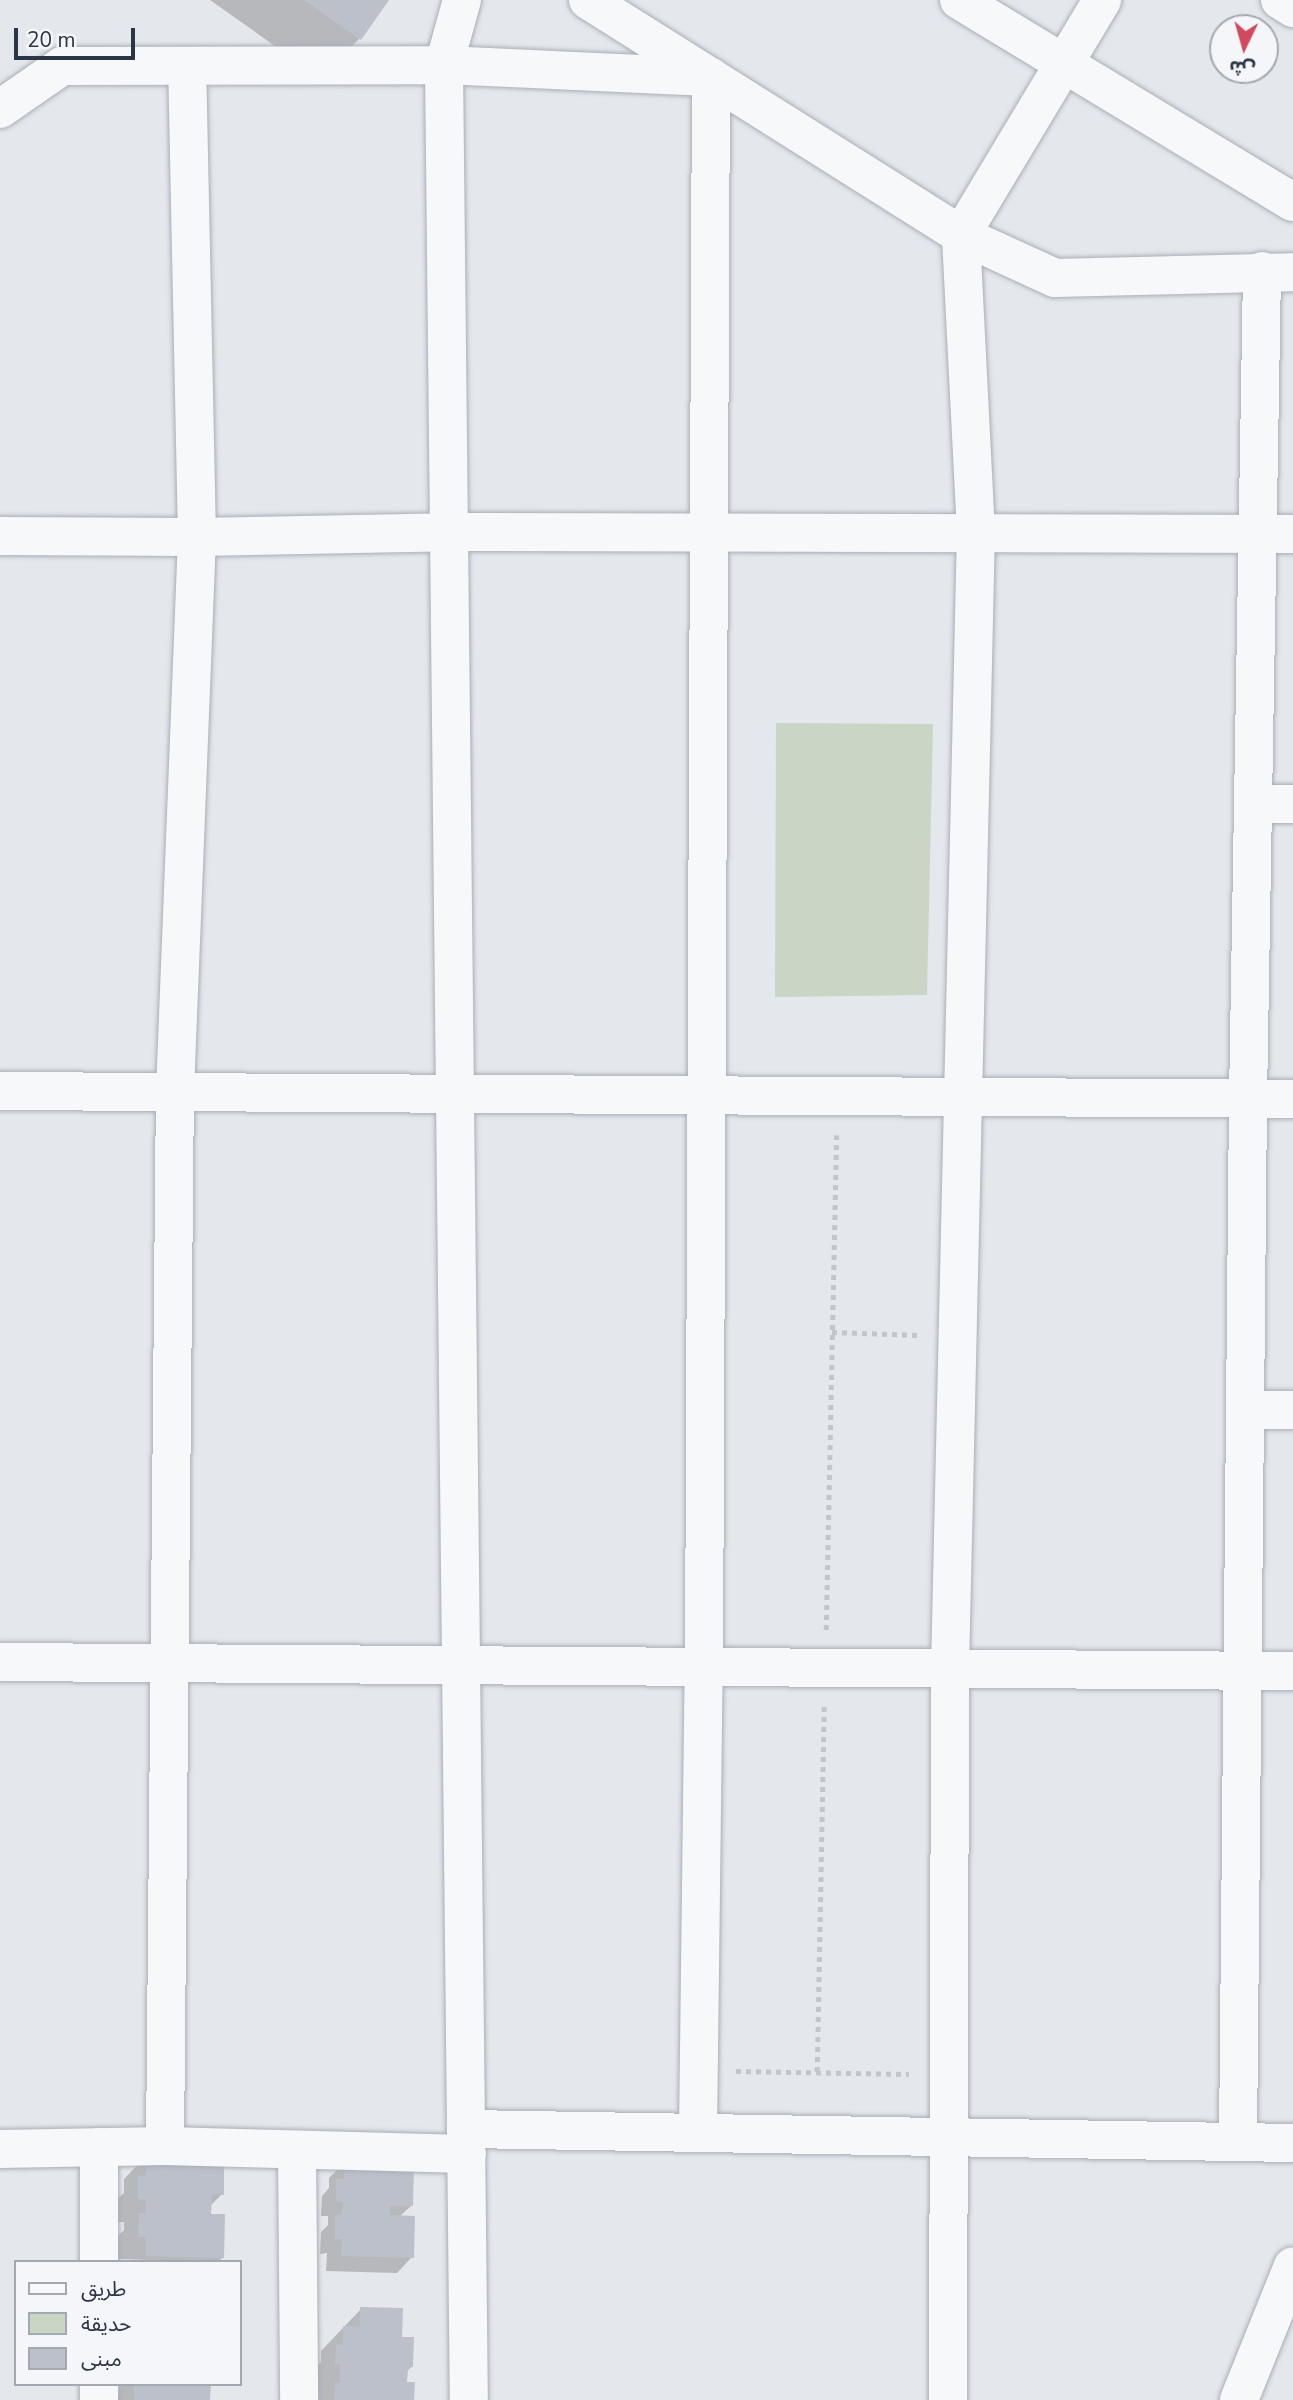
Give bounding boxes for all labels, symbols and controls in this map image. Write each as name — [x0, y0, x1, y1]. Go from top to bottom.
scale bar — [18, 14, 138, 58]
north arrow — [1209, 14, 1279, 84]
text: 20 m — [27, 26, 76, 54]
text: ش — [1228, 54, 1256, 82]
legend — [14, 2260, 242, 2386]
text: طريق — [81, 2275, 126, 2303]
text: حديقة — [81, 2310, 131, 2338]
text: مبنى — [81, 2345, 122, 2373]

